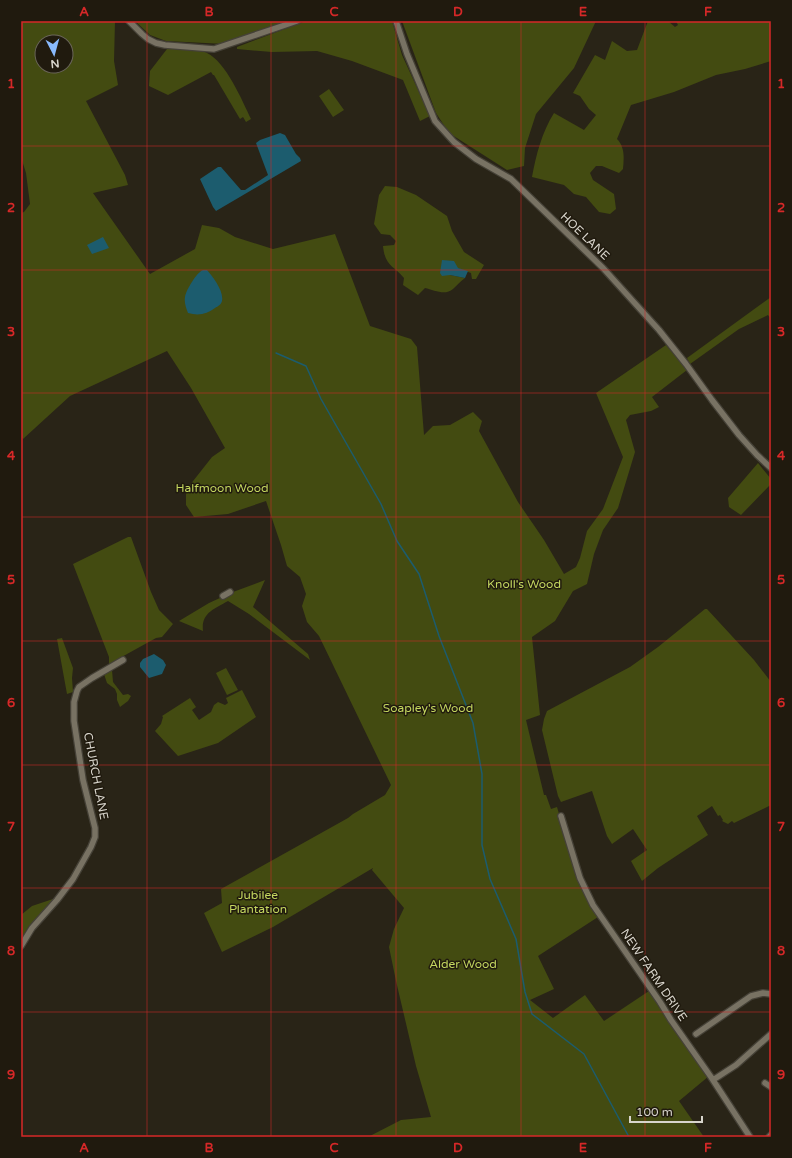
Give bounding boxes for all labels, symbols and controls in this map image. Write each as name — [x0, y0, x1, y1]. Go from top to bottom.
text: A — [79, 4, 89, 20]
text: B — [204, 4, 214, 20]
text: C — [329, 4, 339, 20]
text: D — [453, 4, 463, 20]
text: E — [579, 4, 587, 20]
text: F — [704, 4, 712, 20]
north arrow — [34, 34, 74, 74]
text: N — [50, 57, 60, 70]
text: 1 — [7, 76, 15, 92]
text: 1 — [777, 76, 785, 92]
text: 2 — [7, 200, 15, 216]
text: 2 — [777, 200, 785, 216]
street label: HOE LANE — [558, 209, 613, 263]
text: 3 — [7, 324, 15, 340]
text: 3 — [777, 324, 785, 340]
text: 4 — [7, 448, 16, 464]
text: 4 — [777, 448, 786, 464]
park label: Halfmoon Wood — [175, 481, 269, 495]
text: 5 — [7, 572, 15, 588]
text: 5 — [777, 572, 785, 588]
park label: Knoll's Wood — [487, 577, 561, 591]
text: 6 — [7, 695, 15, 711]
text: 6 — [777, 695, 785, 711]
park label: Soapley's Wood — [383, 701, 473, 715]
street label: CHURCH LANE — [81, 731, 111, 821]
text: 7 — [7, 819, 15, 835]
text: 7 — [777, 819, 785, 835]
park label: Jubilee Plantation — [229, 888, 287, 916]
street label: NEW FARM DRIVE — [618, 926, 690, 1024]
text: 8 — [7, 943, 15, 959]
text: 8 — [777, 943, 785, 959]
park label: Alder Wood — [429, 957, 497, 971]
text: 9 — [7, 1067, 15, 1083]
text: 9 — [777, 1067, 785, 1083]
scale bar — [630, 1098, 702, 1124]
text: 100 m — [636, 1105, 673, 1119]
text: A — [79, 1140, 89, 1156]
text: B — [204, 1140, 214, 1156]
text: C — [329, 1140, 339, 1156]
text: D — [453, 1140, 463, 1156]
text: E — [579, 1140, 587, 1156]
text: F — [704, 1140, 712, 1156]

